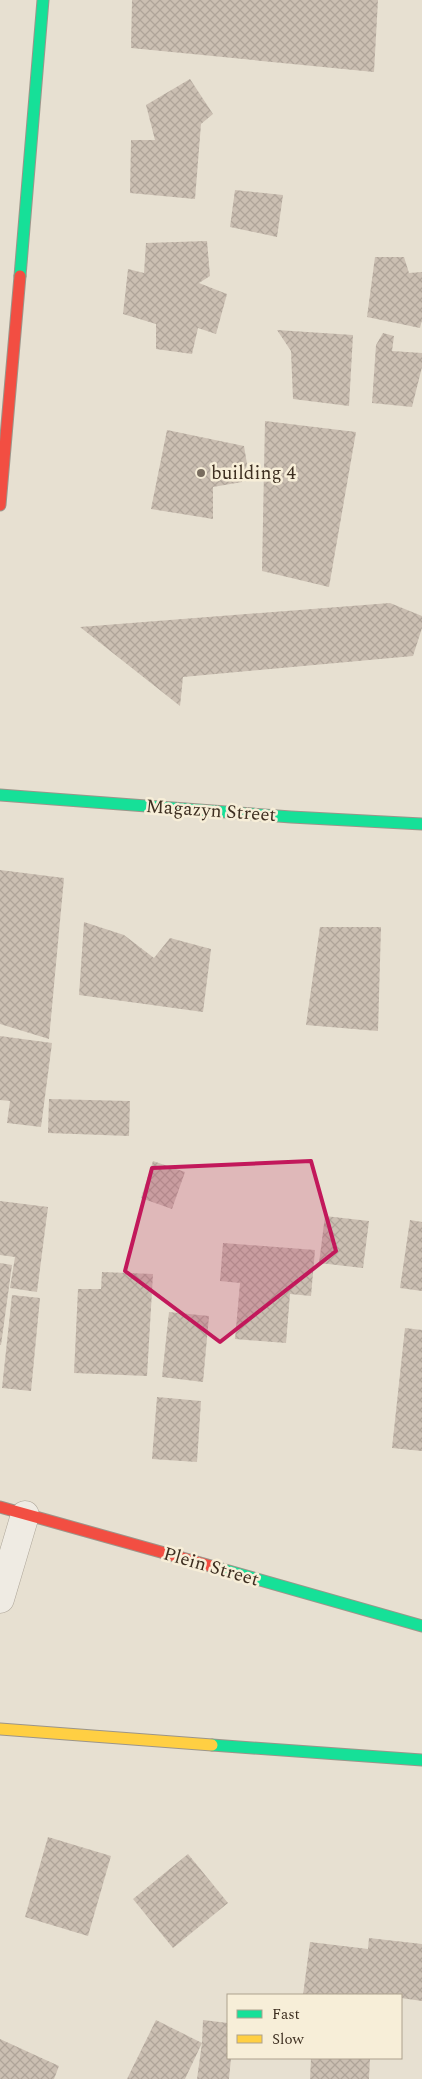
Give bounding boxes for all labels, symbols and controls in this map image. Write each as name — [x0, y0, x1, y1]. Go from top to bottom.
place label: building 4 — [211, 459, 296, 488]
marker: building 4 — [195, 467, 207, 479]
street label: Magazyn Street — [145, 792, 277, 830]
street label: Plein Street — [160, 1539, 263, 1595]
legend — [227, 1994, 402, 2059]
text: Fast — [272, 2003, 300, 2026]
text: Slow — [272, 2028, 304, 2051]

